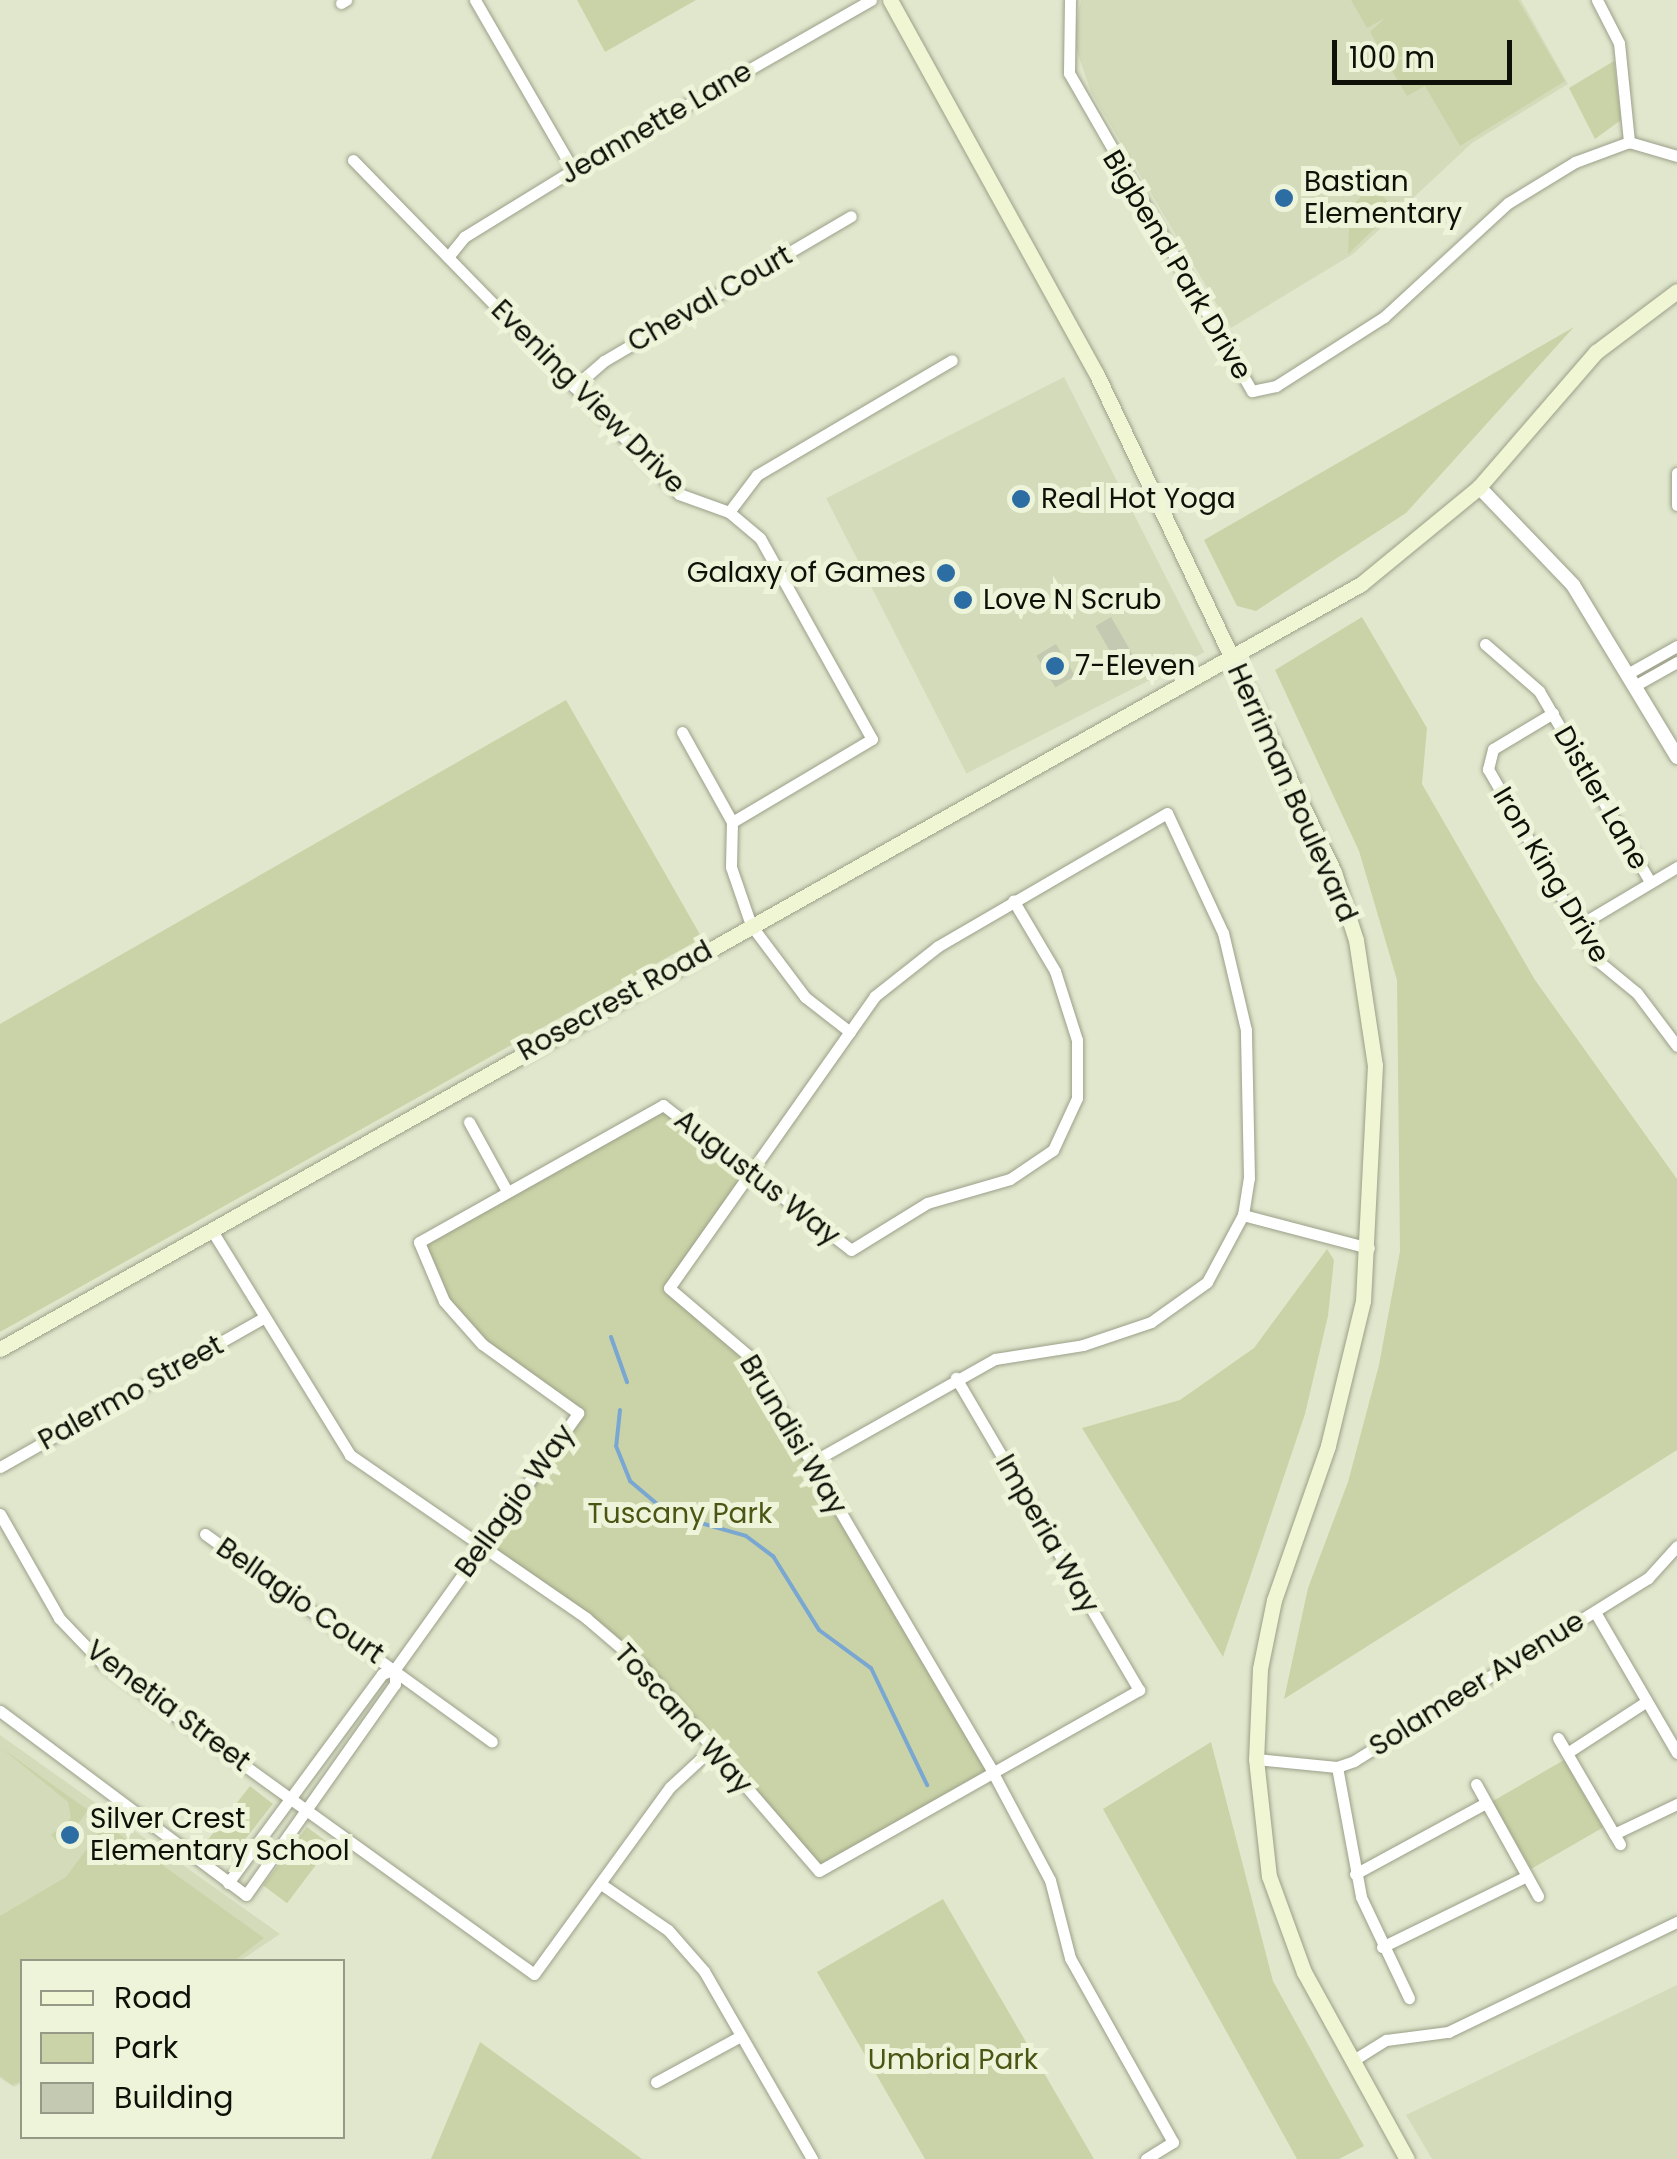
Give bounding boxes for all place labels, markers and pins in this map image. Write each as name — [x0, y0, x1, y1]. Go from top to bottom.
place label: Bastian Elementary — [1304, 165, 1462, 231]
marker: Bastian Elementary — [1273, 187, 1295, 209]
place label: Real Hot Yoga — [1041, 482, 1236, 516]
marker: Real Hot Yoga — [1010, 488, 1032, 510]
place label: Galaxy of Games — [687, 556, 926, 590]
marker: Galaxy of Games — [935, 562, 957, 584]
place label: Love N Scrub — [983, 583, 1161, 617]
marker: Love N Scrub — [952, 589, 974, 611]
place label: 7-Eleven — [1075, 649, 1195, 683]
marker: 7-Eleven — [1044, 655, 1066, 677]
place label: Silver Crest Elementary School — [90, 1802, 350, 1868]
marker: Silver Crest Elementary School — [59, 1824, 81, 1846]

